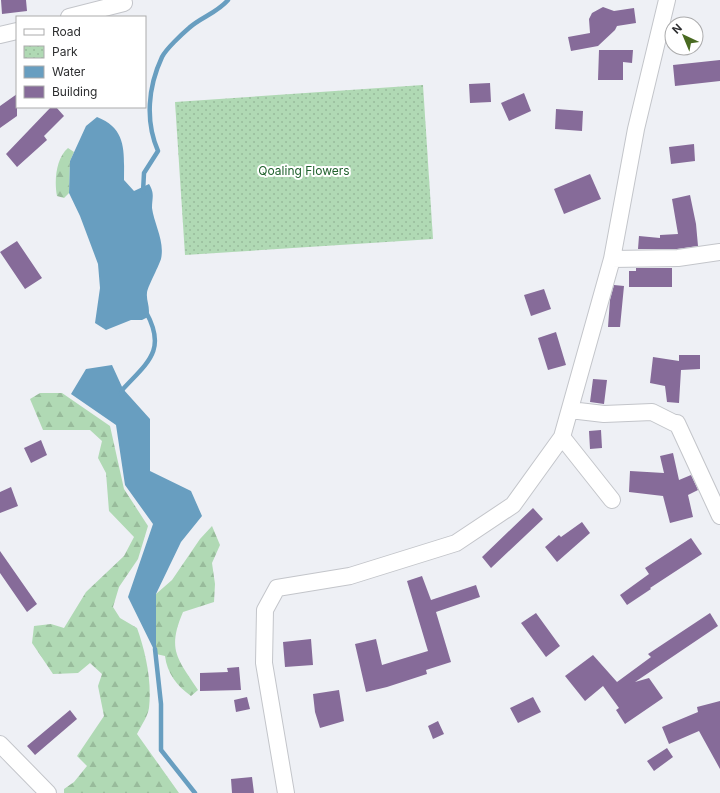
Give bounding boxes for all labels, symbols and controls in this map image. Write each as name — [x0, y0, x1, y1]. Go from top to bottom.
legend — [16, 16, 146, 108]
north arrow — [664, 16, 704, 56]
text: N — [669, 21, 685, 37]
text: Road — [52, 24, 81, 39]
text: Park — [52, 44, 78, 59]
text: Water — [52, 64, 86, 79]
text: Building — [52, 84, 97, 99]
park label: Qoaling Flowers — [258, 163, 350, 178]

